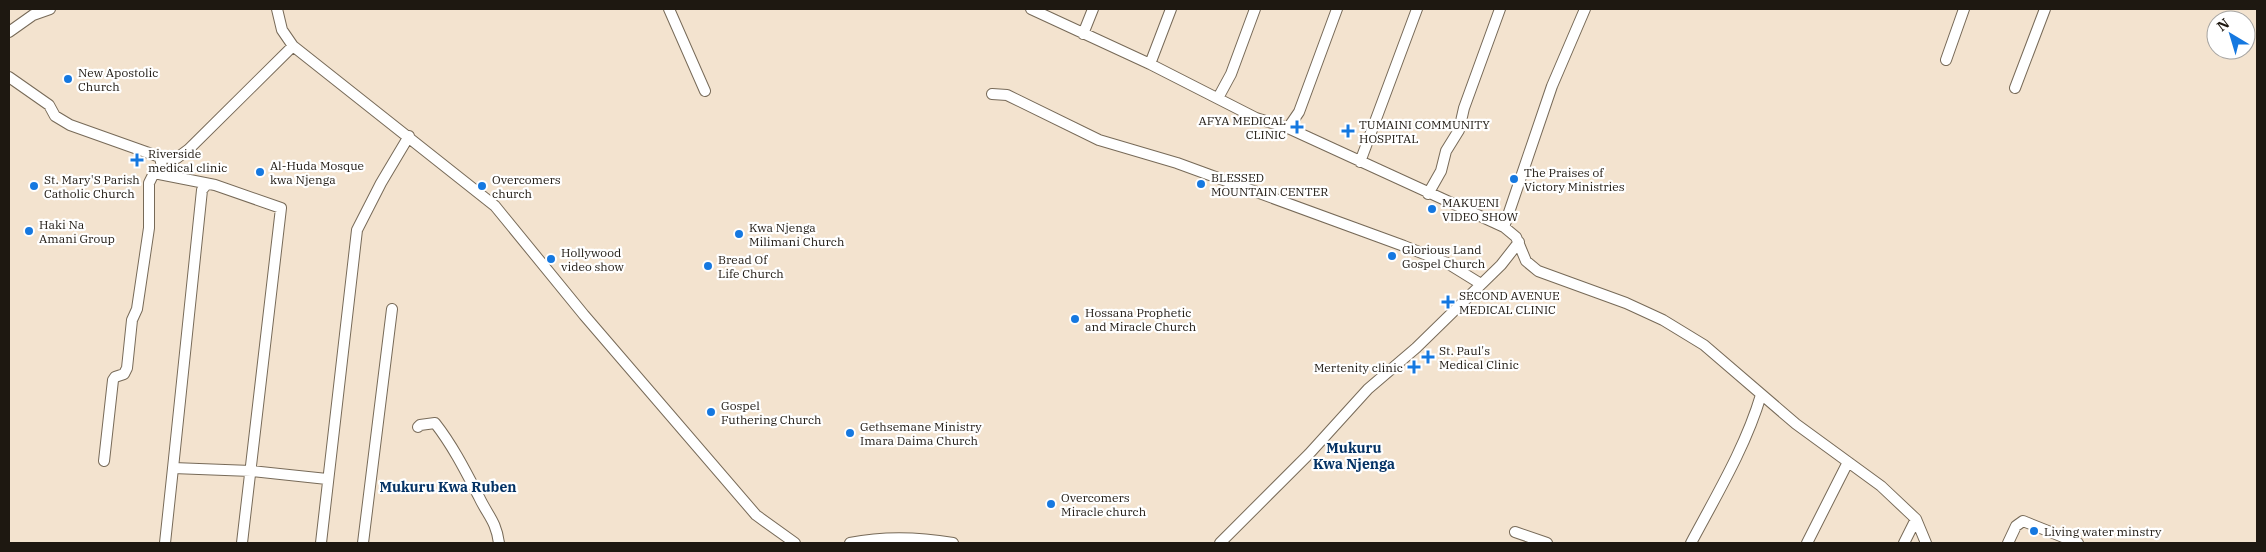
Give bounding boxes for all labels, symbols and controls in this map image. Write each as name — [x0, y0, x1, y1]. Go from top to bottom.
north arrow — [2206, 10, 2256, 60]
text: N — [2213, 14, 2233, 35]
place label: New Apostolic Church — [78, 65, 159, 94]
marker: New Apostolic Church — [62, 73, 74, 85]
place label: AFYA MEDICAL CLINIC — [1199, 113, 1286, 142]
place label: TUMAINI COMMUNITY HOSPITAL — [1359, 117, 1490, 146]
marker: AFYA MEDICAL CLINIC — [1290, 120, 1304, 134]
marker: TUMAINI COMMUNITY HOSPITAL — [1341, 124, 1355, 138]
place label: Riverside medical clinic — [148, 146, 227, 175]
marker: Riverside medical clinic — [130, 153, 144, 167]
place label: Al-Huda Mosque kwa Njenga — [270, 158, 364, 187]
place label: The Praises of Victory Ministries — [1524, 165, 1625, 194]
marker: Al-Huda Mosque kwa Njenga — [254, 166, 266, 178]
place label: BLESSED MOUNTAIN CENTER — [1211, 170, 1328, 199]
place label: St. Mary'S Parish Catholic Church — [44, 172, 140, 201]
place label: Overcomers church — [492, 172, 561, 201]
marker: The Praises of Victory Ministries — [1508, 173, 1520, 185]
marker: BLESSED MOUNTAIN CENTER — [1195, 178, 1207, 190]
marker: St. Mary'S Parish Catholic Church — [28, 180, 40, 192]
marker: Overcomers church — [476, 180, 488, 192]
place label: MAKUENI VIDEO SHOW — [1442, 195, 1519, 224]
marker: MAKUENI VIDEO SHOW — [1426, 203, 1438, 215]
place label: Haki Na Amani Group — [39, 217, 115, 246]
place label: Kwa Njenga Milimani Church — [749, 220, 845, 249]
marker: Haki Na Amani Group — [23, 225, 35, 237]
marker: Kwa Njenga Milimani Church — [733, 228, 745, 240]
place label: Glorious Land Gospel Church — [1402, 242, 1486, 271]
place label: Hollywood video show — [561, 245, 624, 274]
marker: Glorious Land Gospel Church — [1386, 250, 1398, 262]
place label: Bread Of Life Church — [718, 252, 784, 281]
marker: Hollywood video show — [545, 253, 557, 265]
marker: Bread Of Life Church — [702, 260, 714, 272]
place label: SECOND AVENUE MEDICAL CLINIC — [1459, 288, 1560, 317]
marker: SECOND AVENUE MEDICAL CLINIC — [1441, 295, 1455, 309]
place label: Hossana Prophetic and Miracle Church — [1085, 305, 1197, 334]
marker: Hossana Prophetic and Miracle Church — [1069, 313, 1081, 325]
place label: St. Paul's Medical Clinic — [1439, 343, 1519, 372]
marker: St. Paul's Medical Clinic — [1421, 350, 1435, 364]
place label: Mertenity clinic — [1314, 360, 1403, 375]
marker: Mertenity clinic — [1407, 360, 1421, 374]
place label: Gospel Futhering Church — [721, 398, 822, 427]
marker: Gospel Futhering Church — [705, 406, 717, 418]
place label: Gethsemane Ministry Imara Daima Church — [860, 419, 982, 448]
marker: Gethsemane Ministry Imara Daima Church — [844, 427, 856, 439]
district label: Mukuru Kwa Njenga — [1313, 439, 1395, 473]
district label: Mukuru Kwa Ruben — [379, 478, 517, 496]
place label: Overcomers Miracle church — [1061, 490, 1147, 519]
marker: Overcomers Miracle church — [1045, 498, 1057, 510]
place label: Living water minstry — [2044, 524, 2162, 539]
marker: Living water minstry — [2028, 525, 2040, 537]

